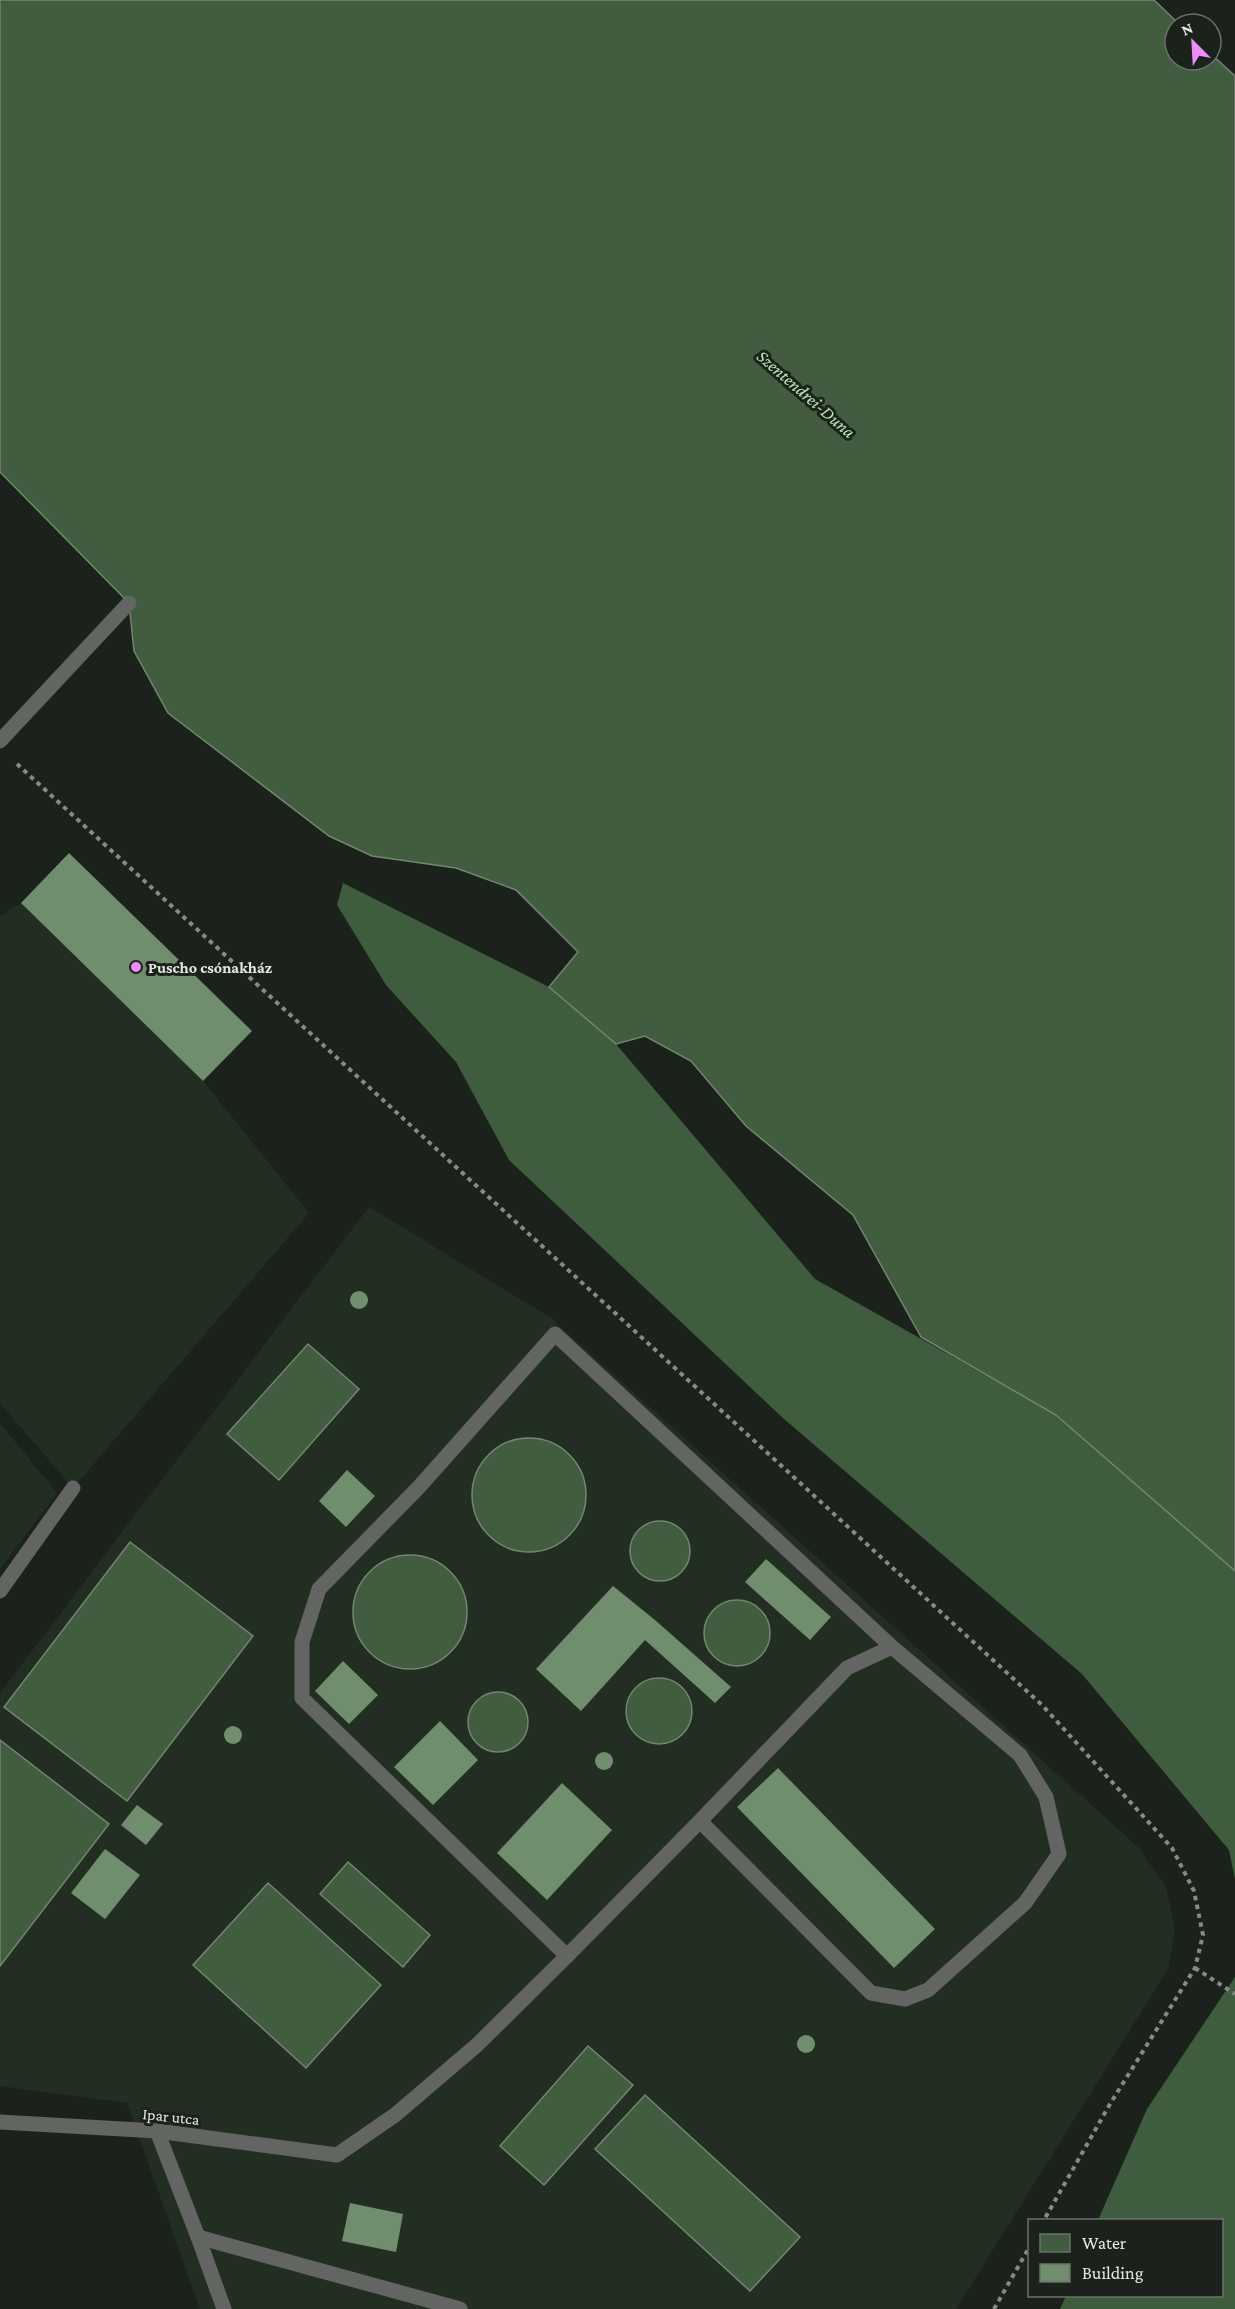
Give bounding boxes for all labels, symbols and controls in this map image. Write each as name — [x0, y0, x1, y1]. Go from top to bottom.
north arrow — [1163, 12, 1223, 72]
text: N — [1179, 19, 1196, 39]
water label: Szentendrei-Duna — [753, 346, 860, 442]
place label: Puscho csónakház — [148, 959, 273, 976]
marker: Puscho csónakház — [129, 960, 143, 974]
street label: Ipar utca — [142, 2105, 201, 2129]
legend — [1028, 2219, 1223, 2297]
text: Water — [1082, 2233, 1127, 2253]
text: Building — [1082, 2263, 1144, 2283]

